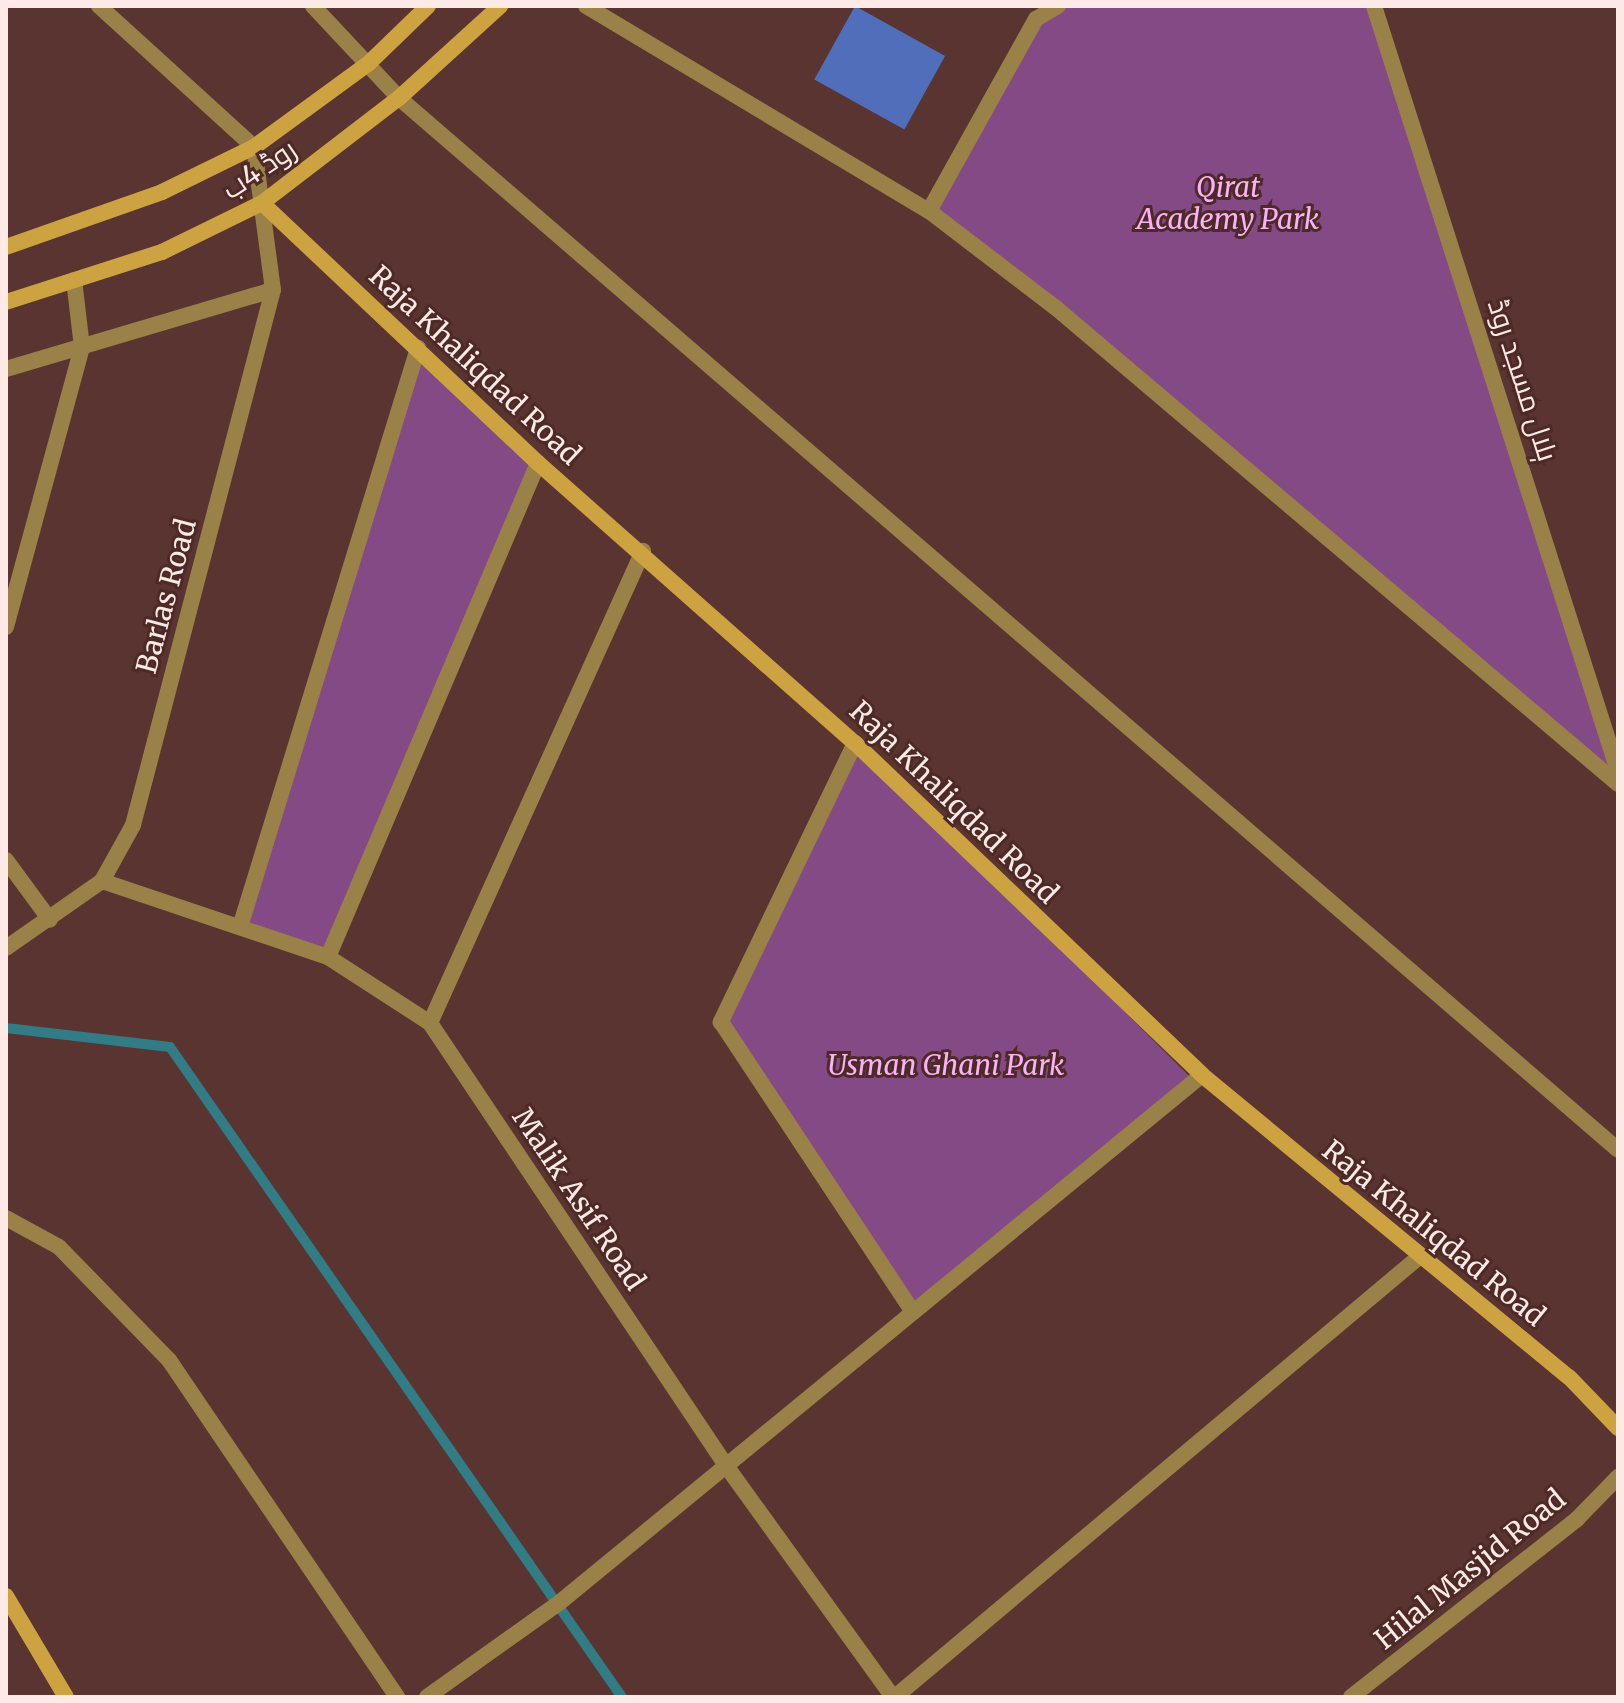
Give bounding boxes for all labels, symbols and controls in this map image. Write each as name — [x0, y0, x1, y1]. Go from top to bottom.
street label: روڈ 4ب — [216, 132, 302, 206]
park label: Qirat Academy Park — [1137, 170, 1319, 236]
street label: Raja Khaliqdad Road — [362, 258, 588, 472]
street label: ہلال مسجد روڈ — [1481, 295, 1565, 465]
street label: Barlas Road — [129, 515, 203, 677]
street label: Raja Khaliqdad Road — [843, 694, 1065, 910]
park label: Usman Ghani Park — [828, 1048, 1064, 1082]
street label: Malik Asif Road — [506, 1102, 652, 1296]
street label: Raja Khaliqdad Road — [1316, 1133, 1552, 1333]
street label: Hilal Masjid Road — [1368, 1482, 1572, 1656]

